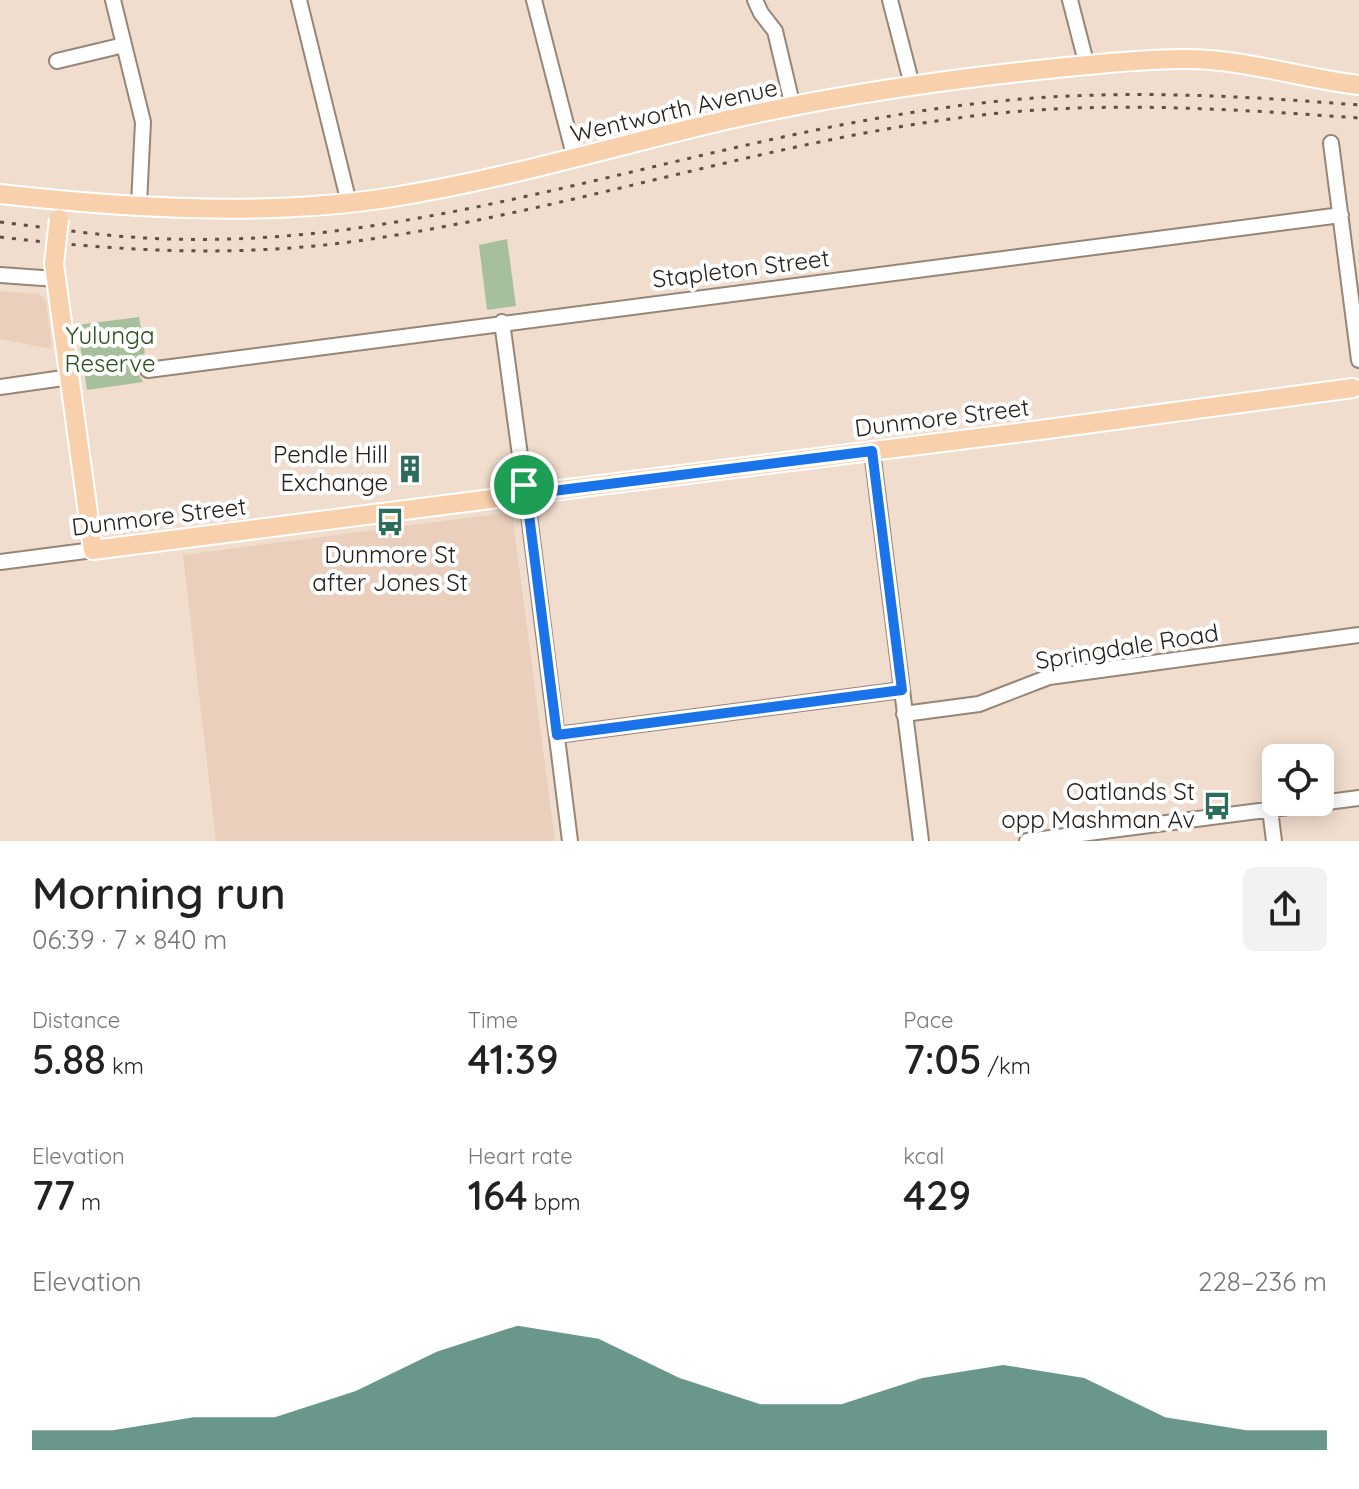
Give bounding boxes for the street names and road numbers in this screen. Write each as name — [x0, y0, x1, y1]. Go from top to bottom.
street label: Wentworth Avenue — [567, 72, 780, 148]
street label: Stapleton Street — [651, 242, 831, 294]
street label: Dunmore Street — [853, 391, 1031, 443]
street label: Dunmore Street — [70, 490, 248, 542]
street label: Springdale Road — [1033, 617, 1220, 675]

